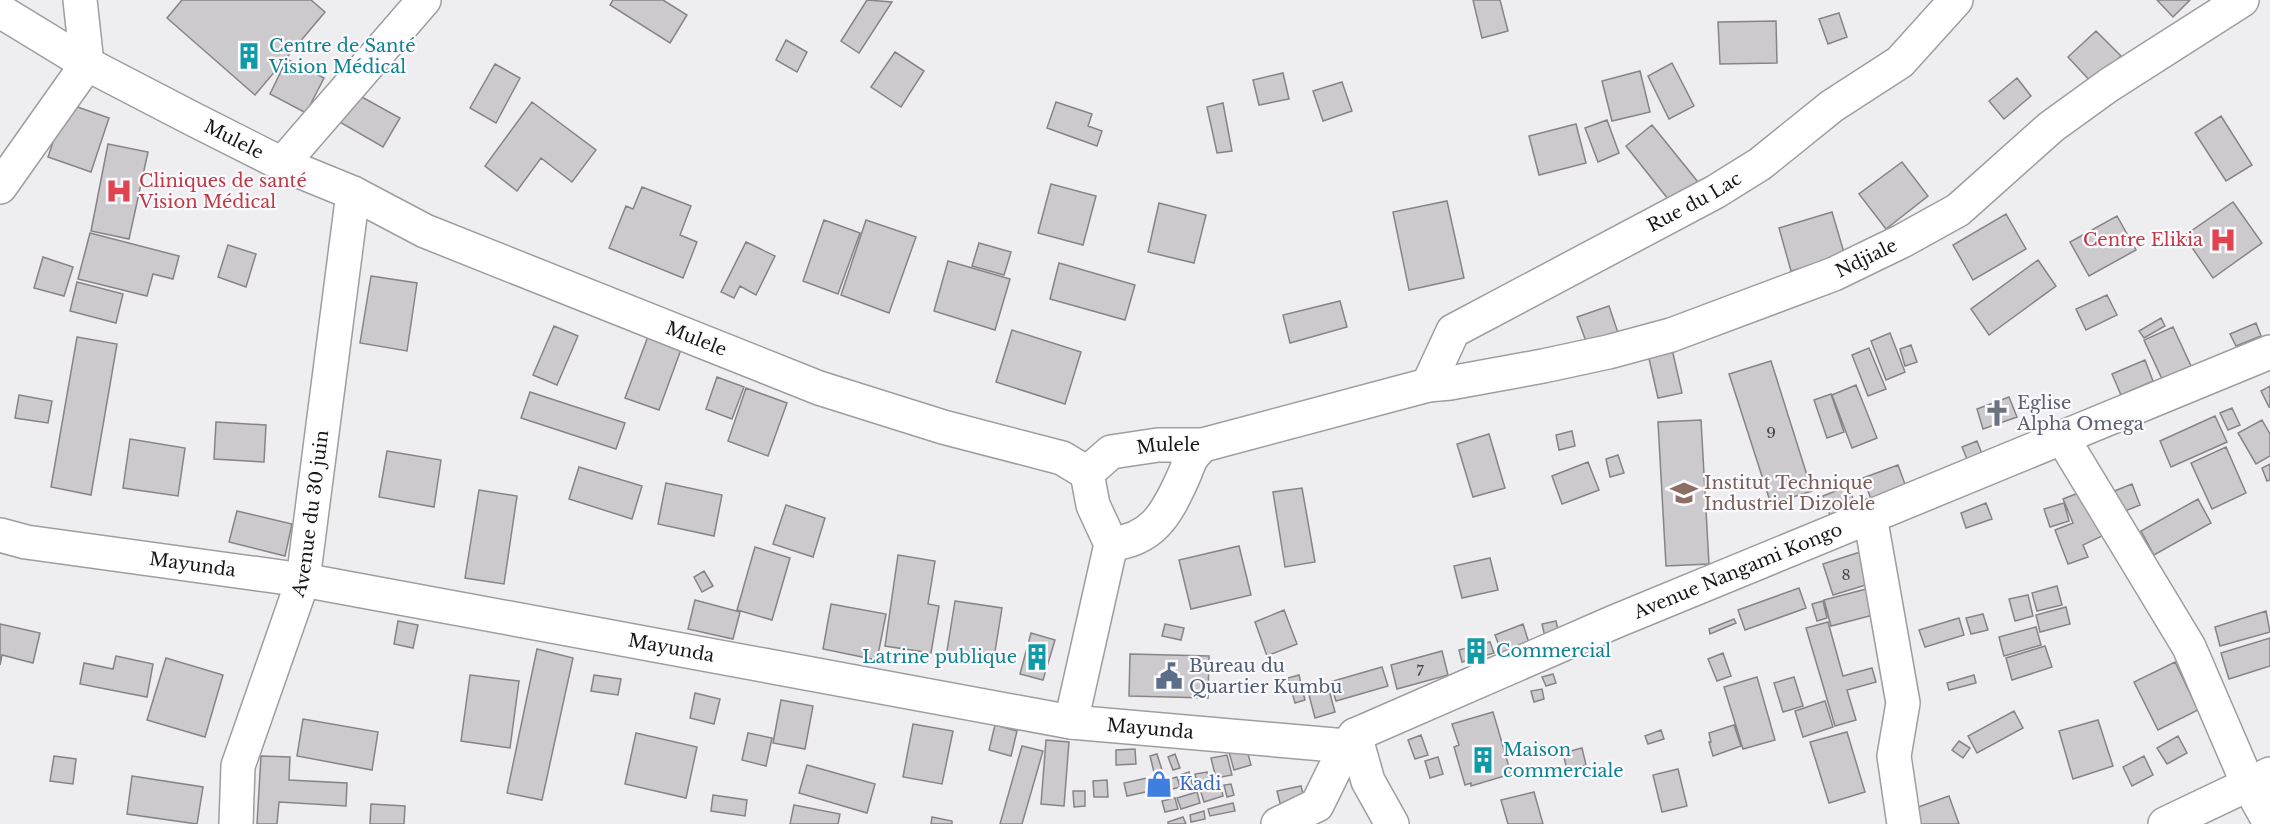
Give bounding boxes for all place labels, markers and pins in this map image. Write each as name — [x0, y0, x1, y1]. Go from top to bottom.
place label: Centre de Santé Vision Médical — [268, 35, 416, 78]
building icon: Centre de Santé Vision Médical — [234, 41, 264, 71]
place label: Cliniques de santé Vision Médical — [138, 170, 307, 213]
hospital icon: Cliniques de santé Vision Médical — [104, 176, 134, 206]
hospital icon: Centre Elikia — [2208, 225, 2238, 255]
place label: Centre Elikia — [2083, 229, 2203, 251]
place label: Eglise Alpha Omega — [2016, 392, 2144, 435]
church icon: Eglise Alpha Omega — [1982, 398, 2012, 428]
place label: Institut Technique Industriel Dizolele — [1704, 472, 1875, 515]
school or university icon: Institut Technique Industriel Dizolele — [1669, 478, 1699, 508]
building icon: Commercial — [1461, 636, 1491, 666]
place label: Commercial — [1496, 640, 1611, 662]
building icon: Latrine publique — [1022, 642, 1052, 672]
place label: Latrine publique — [862, 646, 1017, 668]
place label: Bureau du Quartier Kumbu — [1189, 655, 1342, 698]
public building icon: Bureau du Quartier Kumbu — [1154, 661, 1184, 691]
place label: Maison commerciale — [1503, 739, 1624, 782]
building icon: Maison commerciale — [1468, 745, 1498, 775]
shop icon: Kadi — [1144, 769, 1174, 799]
place label: Kadi — [1179, 773, 1221, 795]

